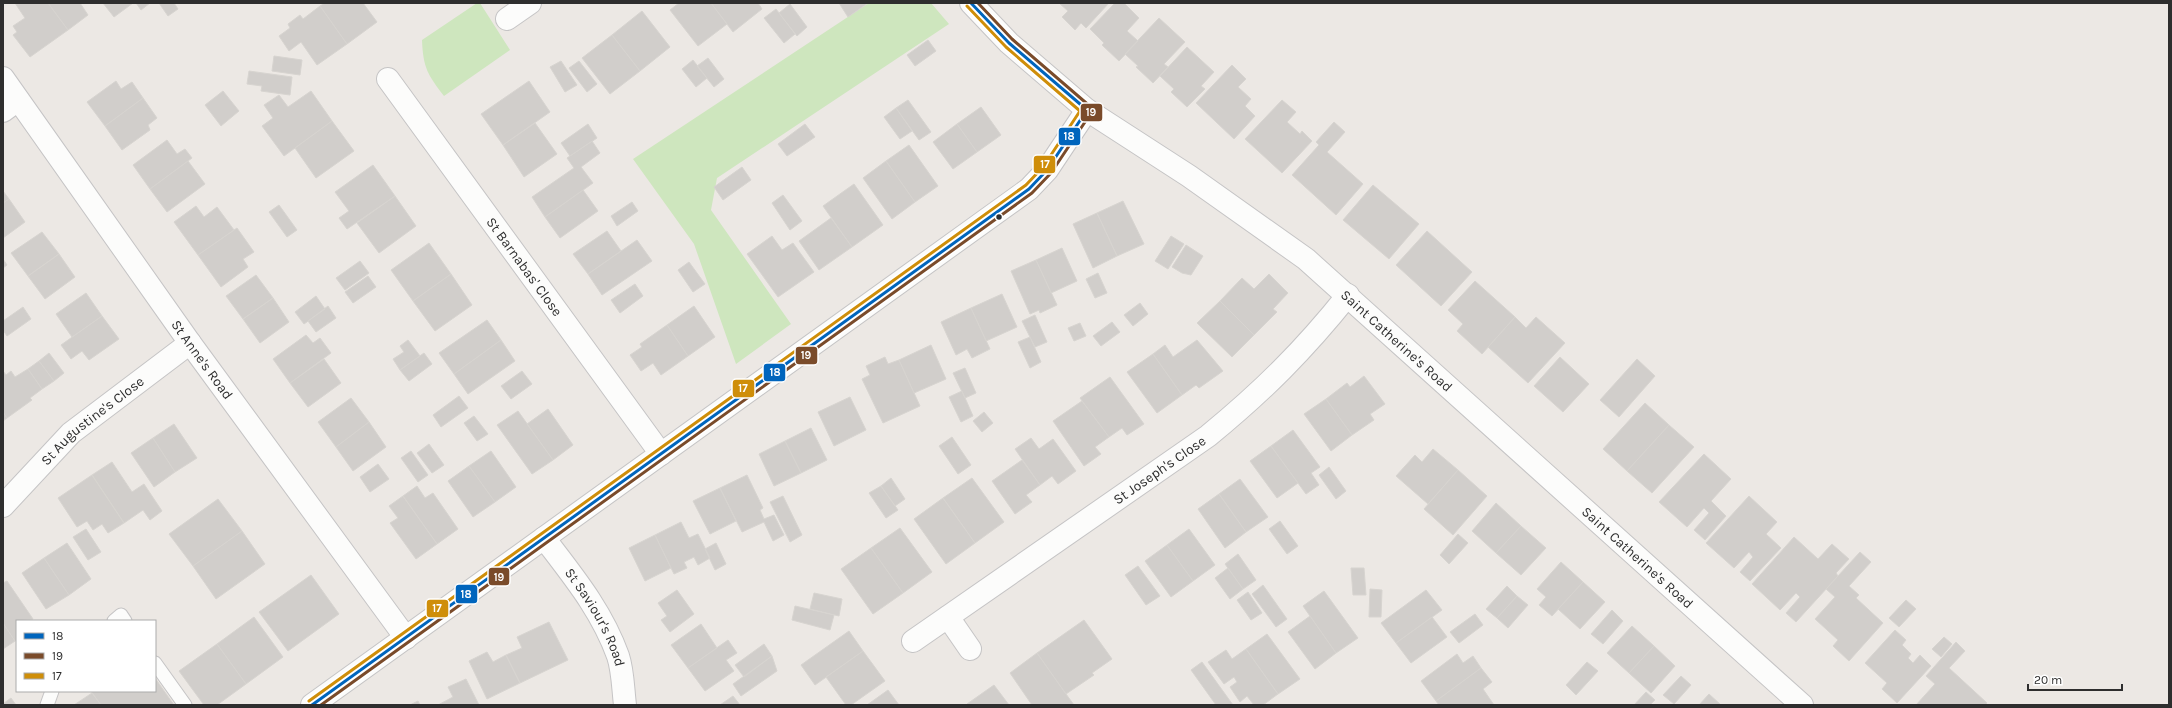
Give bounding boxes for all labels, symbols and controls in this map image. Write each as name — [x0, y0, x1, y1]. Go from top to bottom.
line badge: 19 — [1080, 103, 1103, 122]
text: 19 — [1086, 106, 1097, 119]
line badge: 18 — [1058, 127, 1081, 146]
text: 18 — [1063, 130, 1075, 143]
line badge: 17 — [1033, 155, 1056, 174]
text: 17 — [1040, 158, 1050, 171]
unlabelled marker — [994, 212, 1004, 222]
street label: St Barnabas' Close — [483, 214, 566, 319]
street label: Saint Catherine's Road — [1337, 286, 1456, 395]
street label: St Anne's Road — [168, 317, 237, 403]
line badge: 19 — [795, 346, 818, 365]
text: 19 — [801, 349, 812, 362]
line badge: 18 — [763, 363, 786, 382]
text: 18 — [769, 366, 781, 379]
street label: St Augustine's Close — [37, 372, 147, 469]
line badge: 17 — [732, 379, 755, 398]
text: 17 — [738, 382, 748, 395]
street label: St Joseph's Close — [1110, 432, 1209, 508]
street label: Saint Catherine's Road — [1578, 503, 1697, 612]
street label: St Saviour's Road — [561, 565, 629, 668]
line badge: 19 — [488, 567, 510, 586]
text: 19 — [494, 571, 505, 584]
line badge: 18 — [455, 584, 478, 604]
text: 18 — [460, 588, 472, 601]
line badge: 17 — [426, 599, 449, 618]
text: 17 — [432, 602, 442, 615]
legend — [16, 620, 156, 692]
text: 18 — [52, 629, 63, 643]
text: 19 — [52, 649, 63, 663]
scale bar — [2028, 666, 2122, 692]
text: 17 — [52, 669, 62, 683]
text: 20 m — [2034, 673, 2062, 687]

